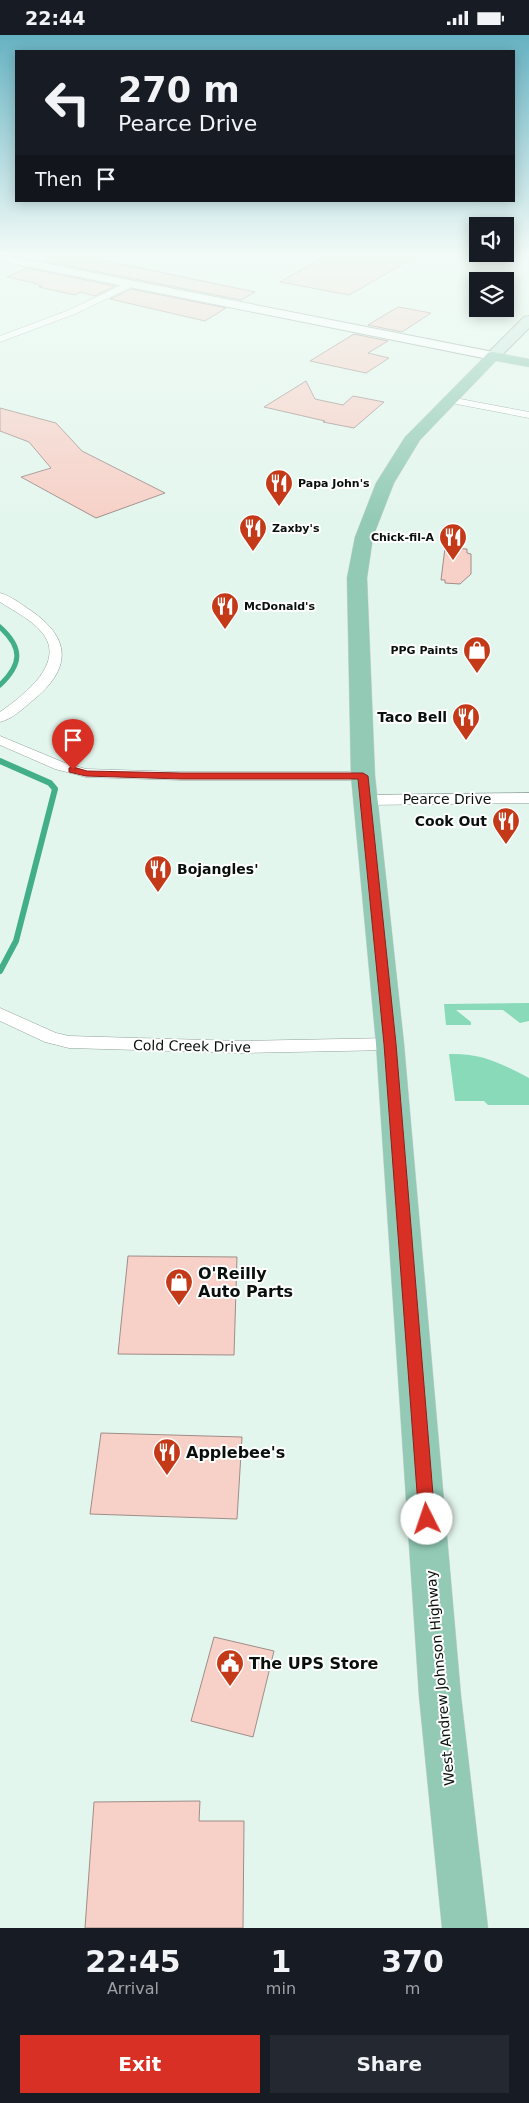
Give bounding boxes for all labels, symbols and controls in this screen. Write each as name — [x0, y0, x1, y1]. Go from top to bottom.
text: 22:44 — [25, 7, 85, 29]
icon: left — [35, 70, 100, 135]
text: 270 m — [118, 70, 240, 110]
text: Pearce Drive — [118, 111, 257, 136]
icon: arrive — [92, 165, 120, 193]
text: Then — [35, 168, 82, 190]
map controls — [469, 217, 514, 317]
button: sound — [469, 217, 514, 262]
button: layers — [469, 272, 514, 317]
restaurant icon: Papa John's — [264, 468, 294, 507]
place label: Papa John's — [298, 477, 370, 490]
restaurant icon: Zaxby's — [238, 513, 268, 552]
place label: Zaxby's — [272, 522, 320, 535]
restaurant icon: Chick-fil-A — [438, 522, 468, 561]
place label: Chick-fil-A — [371, 531, 434, 544]
restaurant icon: McDonald's — [210, 591, 240, 630]
place label: McDonald's — [244, 600, 315, 613]
shop icon: PPG Paints — [462, 635, 492, 674]
place label: PPG Paints — [390, 644, 458, 657]
restaurant icon: Taco Bell — [451, 702, 481, 741]
place label: Taco Bell — [377, 709, 447, 725]
pin — [52, 719, 94, 770]
icon: arrive — [59, 726, 87, 754]
street label: Pearce Drive — [403, 791, 491, 807]
restaurant icon: Cook Out — [491, 806, 521, 845]
place label: Cook Out — [415, 813, 487, 829]
restaurant icon: Bojangles' — [143, 854, 173, 893]
place label: Bojangles' — [177, 861, 258, 877]
street label: Cold Creek Drive — [133, 1037, 251, 1055]
place label: O'Reilly Auto Parts — [198, 1264, 293, 1301]
shop icon: O'Reilly Auto Parts — [164, 1267, 194, 1306]
restaurant icon: Applebee's — [152, 1437, 182, 1476]
place label: Applebee's — [186, 1443, 285, 1462]
position arrow — [400, 1492, 452, 1544]
street label: West Andrew Johnson Highway — [423, 1570, 457, 1786]
public building icon: The UPS Store — [215, 1648, 245, 1687]
place label: The UPS Store — [249, 1654, 379, 1673]
text: 22:45 — [85, 1944, 181, 1979]
text: 1 — [270, 1944, 291, 1979]
text: 370 — [381, 1944, 444, 1979]
text: Arrival — [107, 1979, 159, 1998]
text: min — [266, 1979, 296, 1998]
text: m — [405, 1979, 420, 1998]
button: Exit — [20, 2035, 260, 2093]
button: Share — [270, 2035, 509, 2093]

